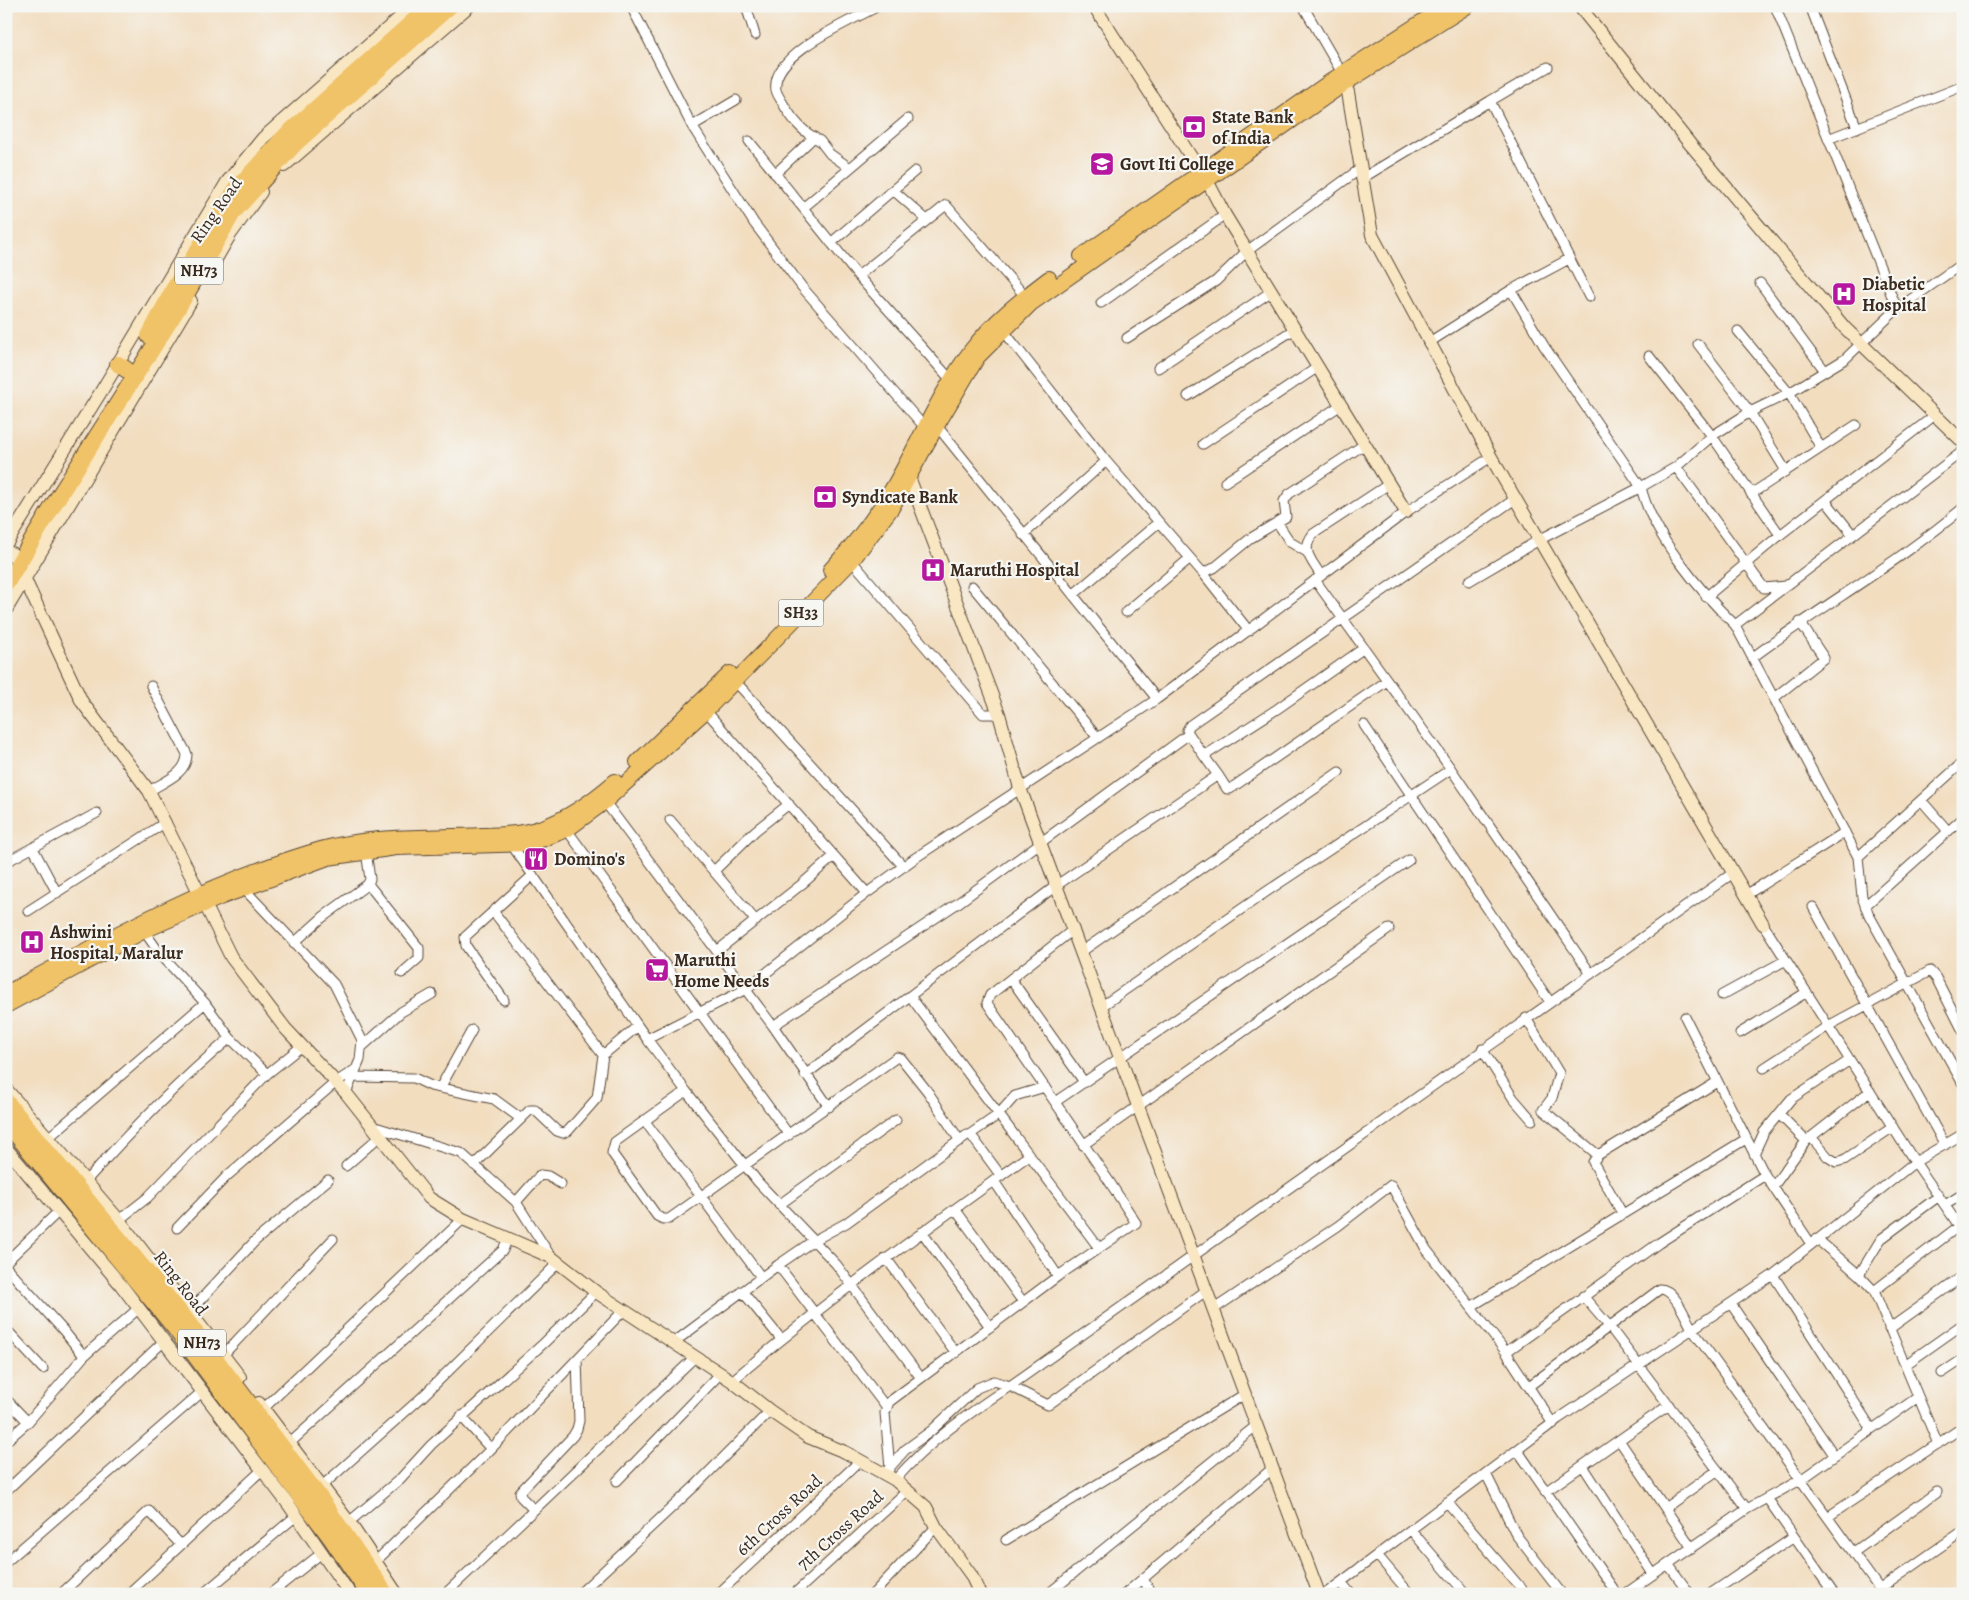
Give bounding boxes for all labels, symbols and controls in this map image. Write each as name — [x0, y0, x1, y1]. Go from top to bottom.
place label: State Bank of India — [1212, 105, 1294, 150]
bank icon: State Bank of India — [1181, 114, 1207, 140]
school or university icon: Govt Iti College — [1089, 151, 1115, 177]
place label: Govt Iti College — [1120, 152, 1234, 176]
street label: Ring Road — [184, 172, 248, 248]
road number: NH73 — [175, 258, 223, 284]
place label: Diabetic Hospital — [1862, 272, 1926, 317]
hospital icon: Diabetic Hospital — [1831, 281, 1857, 307]
bank icon: Syndicate Bank — [812, 484, 838, 510]
place label: Syndicate Bank — [842, 485, 959, 509]
hospital icon: Maruthi Hospital — [920, 557, 946, 583]
place label: Maruthi Hospital — [950, 558, 1079, 582]
road number: SH33 — [778, 600, 824, 626]
restaurant icon: Domino's — [523, 846, 549, 872]
place label: Domino's — [554, 847, 625, 871]
place label: Ashwini Hospital, Maralur — [49, 920, 184, 965]
hospital icon: Ashwini Hospital, Maralur — [19, 929, 45, 955]
place label: Maruthi Home Needs — [674, 948, 769, 993]
supermarket icon: Maruthi Home Needs — [644, 957, 670, 983]
street label: Ring Road — [148, 1246, 214, 1321]
road number: NH73 — [178, 1330, 226, 1356]
street label: 6th Cross Road — [731, 1469, 827, 1561]
street label: 7th Cross Road — [792, 1484, 889, 1575]

